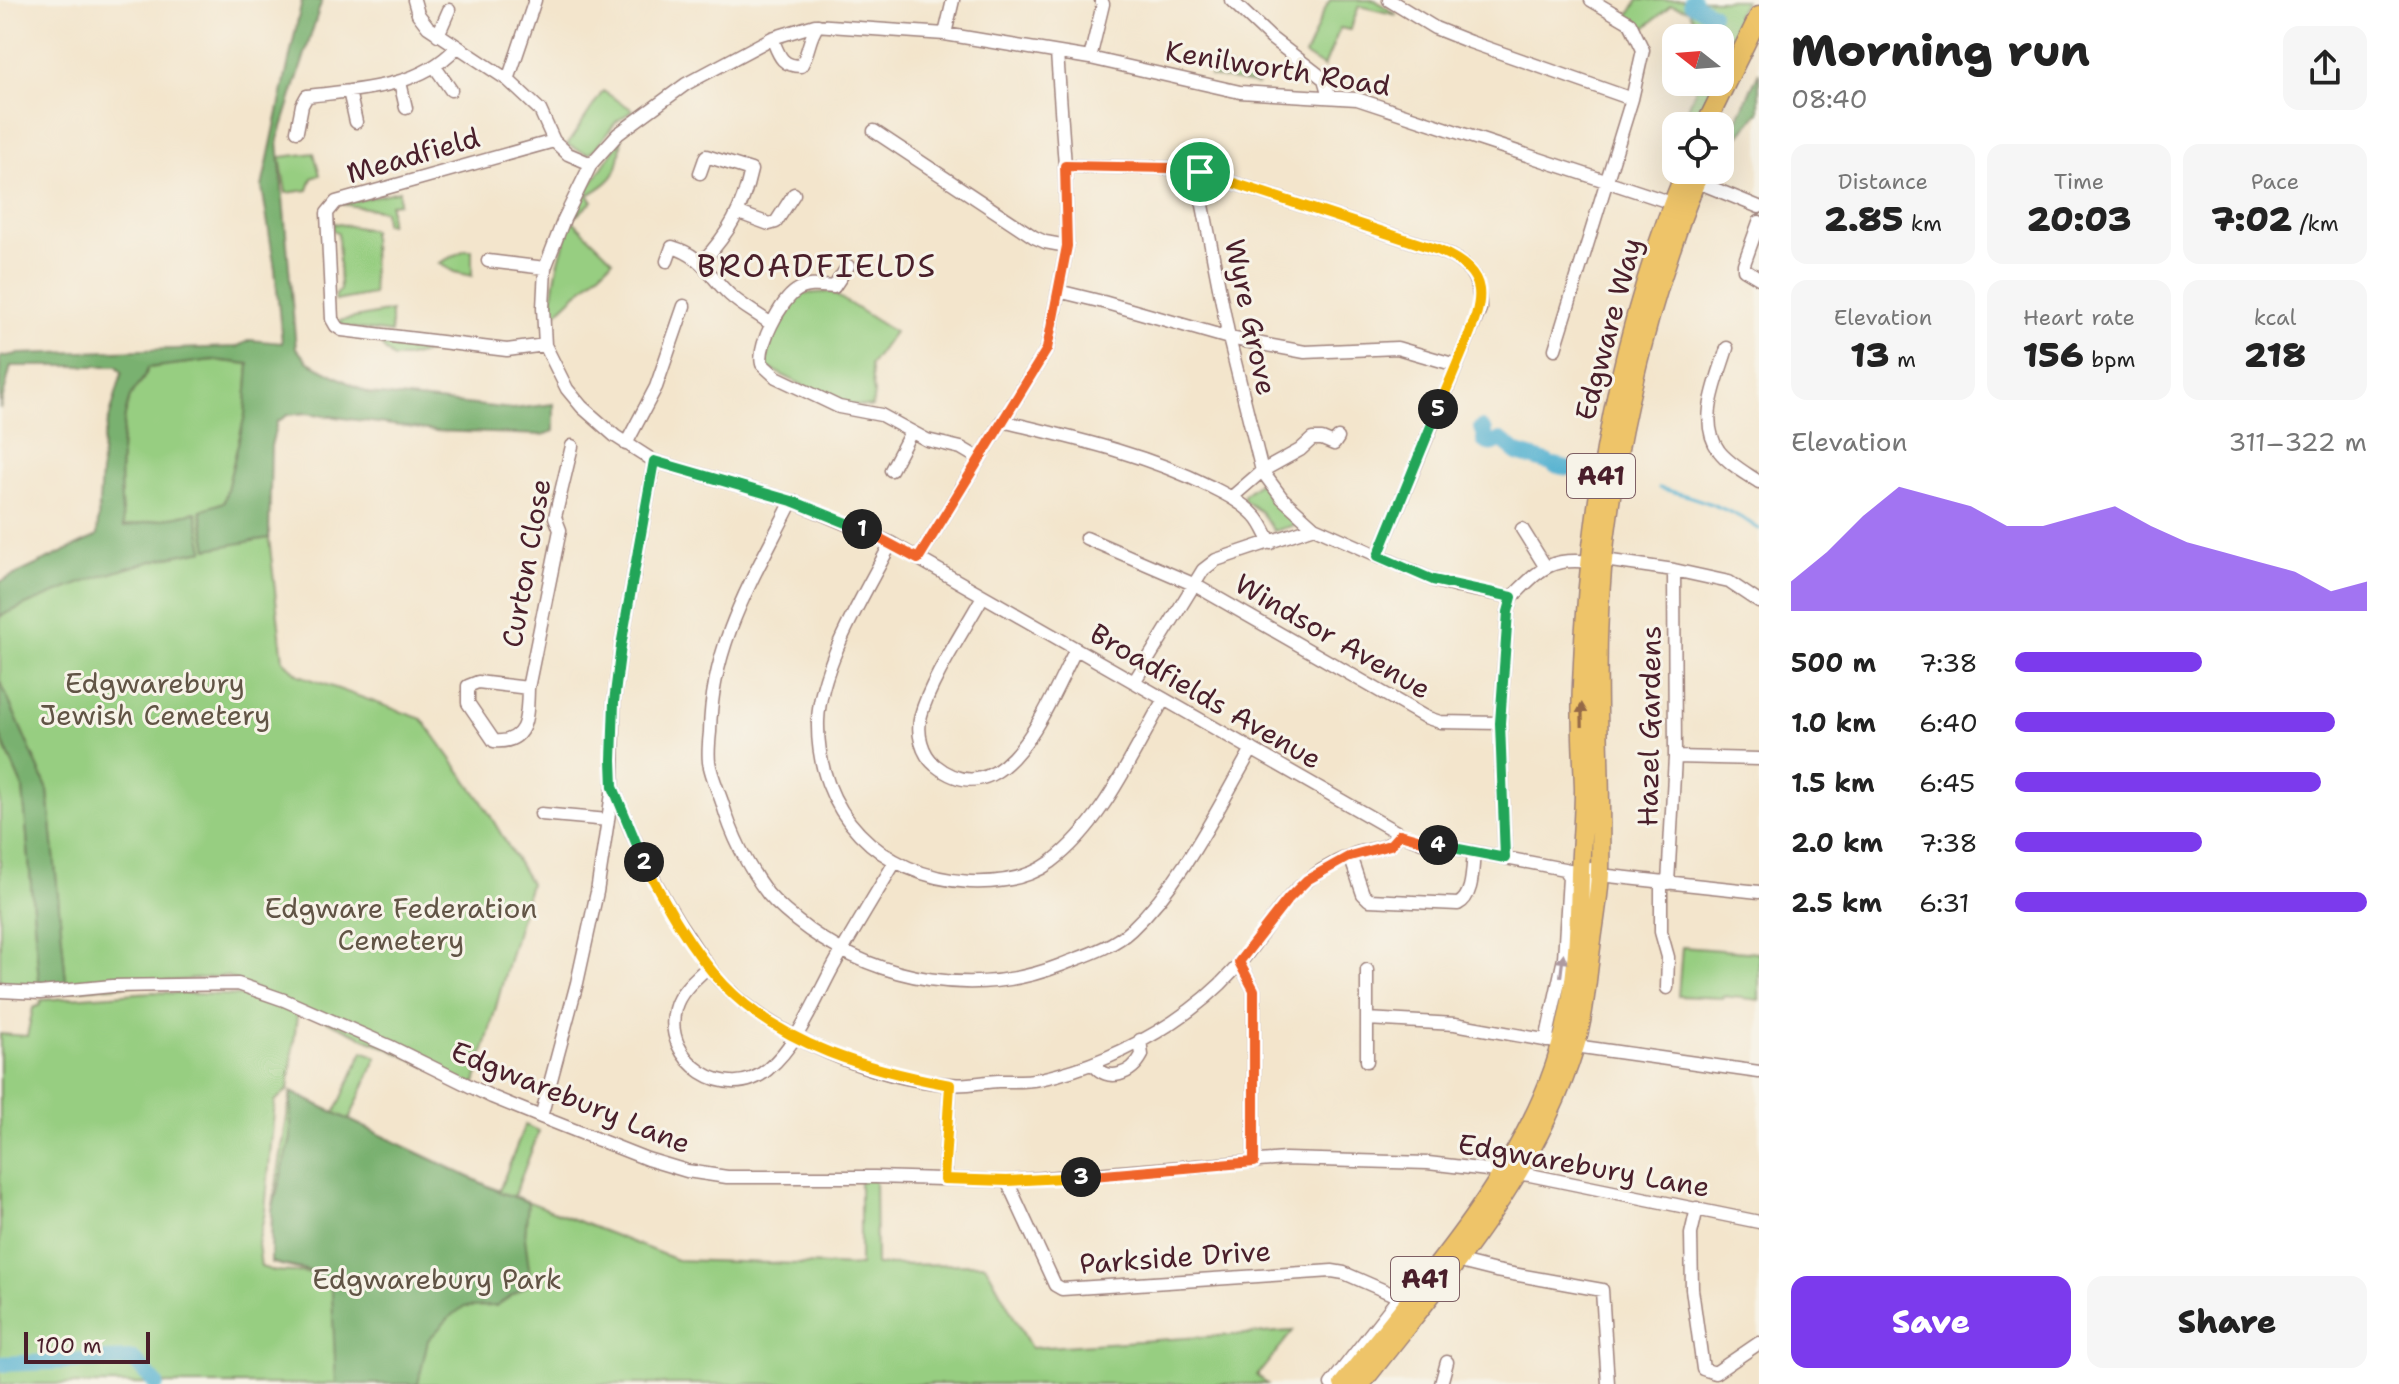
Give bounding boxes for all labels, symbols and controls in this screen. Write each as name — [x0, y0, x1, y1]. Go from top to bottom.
text: Morning run — [1791, 21, 2090, 80]
north arrow — [1662, 24, 1734, 96]
map controls — [1662, 24, 1734, 184]
button: share — [2283, 26, 2367, 110]
street label: Kenilworth Road — [1163, 31, 1393, 105]
text: 08:40 — [1791, 81, 1868, 116]
button: locate — [1662, 112, 1734, 184]
street label: Meadfield — [342, 118, 484, 192]
pin — [1166, 138, 1234, 206]
icon: arrive — [1178, 150, 1222, 194]
text: Distance — [1838, 167, 1928, 196]
text: Time — [2054, 167, 2104, 196]
text: Pace — [2251, 167, 2299, 196]
text: 2.85 — [1824, 196, 1903, 242]
text: 20:03 — [2027, 196, 2131, 242]
text: 7:02 — [2211, 196, 2292, 242]
text: km — [1903, 209, 1942, 238]
text: /km — [2292, 209, 2339, 238]
street label: Edgware Way — [1565, 234, 1651, 424]
street label: Wyre Grove — [1216, 235, 1286, 399]
district label: BROADFIELDS — [697, 244, 937, 287]
text: Elevation — [1834, 303, 1932, 332]
text: Heart rate — [2023, 303, 2135, 332]
text: kcal — [2254, 303, 2296, 332]
text: 13 — [1850, 332, 1889, 378]
text: 156 — [2022, 332, 2084, 378]
text: 218 — [2244, 332, 2306, 378]
text: m — [1889, 345, 1916, 374]
text: bpm — [2084, 345, 2136, 374]
pin: 5 — [1418, 389, 1458, 429]
text: 5 — [1431, 394, 1445, 423]
text: Elevation — [1791, 424, 1907, 459]
text: 311–322 m — [2228, 424, 2367, 459]
road number: A41 — [1567, 454, 1635, 498]
street label: Curton Close — [492, 476, 560, 650]
pin: 1 — [842, 509, 882, 549]
text: 1 — [857, 514, 867, 543]
street label: Windsor Avenue — [1228, 564, 1438, 708]
street label: Broadfields Avenue — [1083, 614, 1329, 778]
street label: Hazel Gardens — [1628, 625, 1670, 827]
text: 500 m — [1791, 645, 1876, 680]
text: 7:38 — [1919, 645, 1978, 680]
park label: Edgwarebury Jewish Cemetery — [40, 664, 270, 734]
one-way arrow — [1576, 702, 1588, 727]
text: 1.0 km — [1791, 705, 1876, 740]
text: 6:40 — [1919, 705, 1978, 740]
text: 1.5 km — [1791, 765, 1875, 800]
text: 6:45 — [1919, 765, 1975, 800]
pin: 4 — [1418, 825, 1458, 865]
text: 2.0 km — [1791, 825, 1883, 860]
text: 7:38 — [1919, 825, 1978, 860]
text: 4 — [1430, 830, 1446, 859]
pin: 2 — [624, 842, 664, 882]
text: 2 — [636, 847, 652, 876]
text: 2.5 km — [1791, 885, 1882, 920]
text: 6:31 — [1919, 885, 1970, 920]
park label: Edgware Federation Cemetery — [264, 889, 538, 959]
one-way arrow — [1556, 952, 1569, 977]
street label: Edgwarebury Lane — [446, 1032, 696, 1162]
street label: Edgwarebury Lane — [1455, 1124, 1713, 1206]
pin: 3 — [1061, 1157, 1101, 1197]
text: 3 — [1073, 1162, 1089, 1191]
street label: Parkside Drive — [1078, 1231, 1272, 1283]
road number: A41 — [1391, 1257, 1459, 1301]
park label: Edgwarebury Park — [312, 1260, 562, 1298]
button: Save — [1791, 1276, 2071, 1368]
button: Share — [2087, 1276, 2367, 1368]
scale bar — [24, 1328, 150, 1364]
text: 100 m — [36, 1331, 102, 1360]

